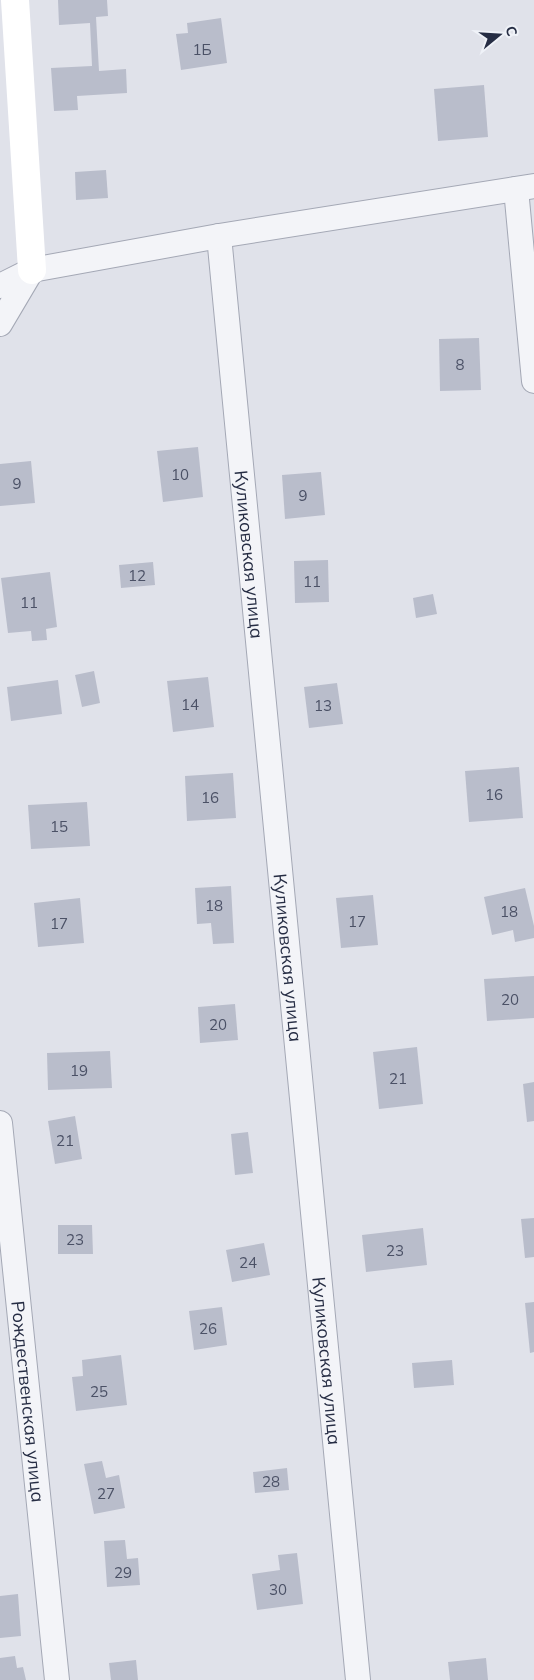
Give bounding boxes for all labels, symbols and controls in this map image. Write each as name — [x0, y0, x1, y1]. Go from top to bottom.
north arrow — [474, 10, 524, 60]
text: С — [501, 24, 521, 38]
house number: 1Б — [192, 40, 212, 59]
house number: 8 — [455, 355, 465, 374]
house number: 10 — [171, 465, 189, 484]
street label: Куликовская улица — [230, 469, 269, 640]
house number: 9 — [12, 474, 22, 493]
house number: 9 — [298, 486, 308, 505]
house number: 12 — [128, 566, 146, 585]
house number: 11 — [303, 572, 321, 591]
house number: 11 — [20, 593, 38, 612]
house number: 14 — [181, 695, 199, 714]
house number: 13 — [314, 696, 332, 715]
house number: 16 — [485, 785, 503, 804]
house number: 16 — [201, 788, 219, 807]
house number: 15 — [50, 817, 68, 836]
street label: Куликовская улица — [269, 872, 308, 1043]
house number: 18 — [205, 896, 223, 915]
house number: 18 — [500, 902, 518, 921]
house number: 17 — [348, 912, 366, 931]
house number: 17 — [50, 914, 68, 933]
house number: 20 — [501, 990, 519, 1009]
house number: 20 — [209, 1015, 227, 1034]
house number: 19 — [70, 1061, 88, 1080]
house number: 21 — [389, 1069, 407, 1088]
house number: 21 — [56, 1131, 74, 1150]
house number: 23 — [66, 1230, 84, 1249]
house number: 23 — [386, 1241, 404, 1260]
house number: 24 — [239, 1253, 257, 1272]
street label: Куликовская улица — [308, 1276, 347, 1446]
street label: Рождественская улица — [7, 1300, 50, 1503]
house number: 26 — [199, 1319, 217, 1338]
house number: 25 — [90, 1382, 108, 1401]
house number: 28 — [262, 1472, 280, 1491]
house number: 27 — [97, 1484, 115, 1503]
house number: 29 — [114, 1563, 132, 1582]
house number: 30 — [269, 1580, 287, 1599]

